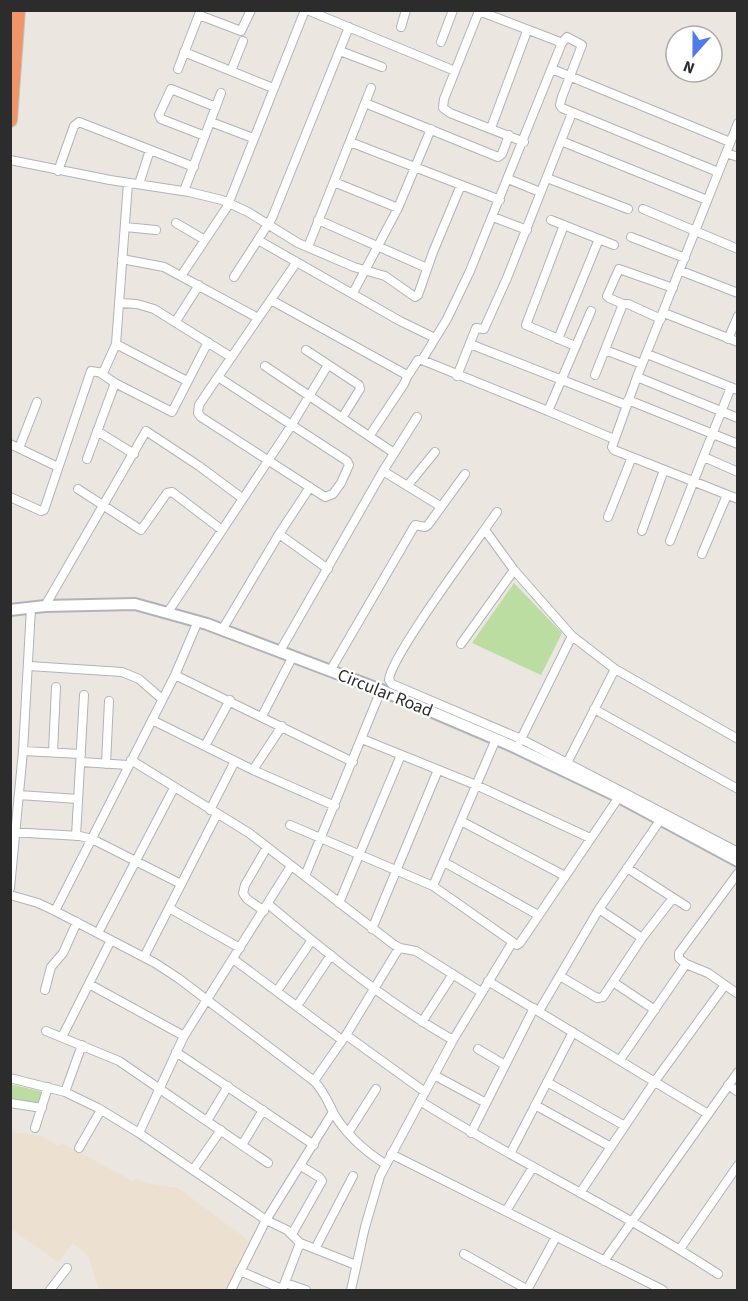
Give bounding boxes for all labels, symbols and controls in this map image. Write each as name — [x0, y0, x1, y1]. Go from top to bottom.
north arrow — [664, 24, 724, 84]
text: N — [680, 55, 698, 79]
street label: Circular Road — [334, 663, 436, 723]

